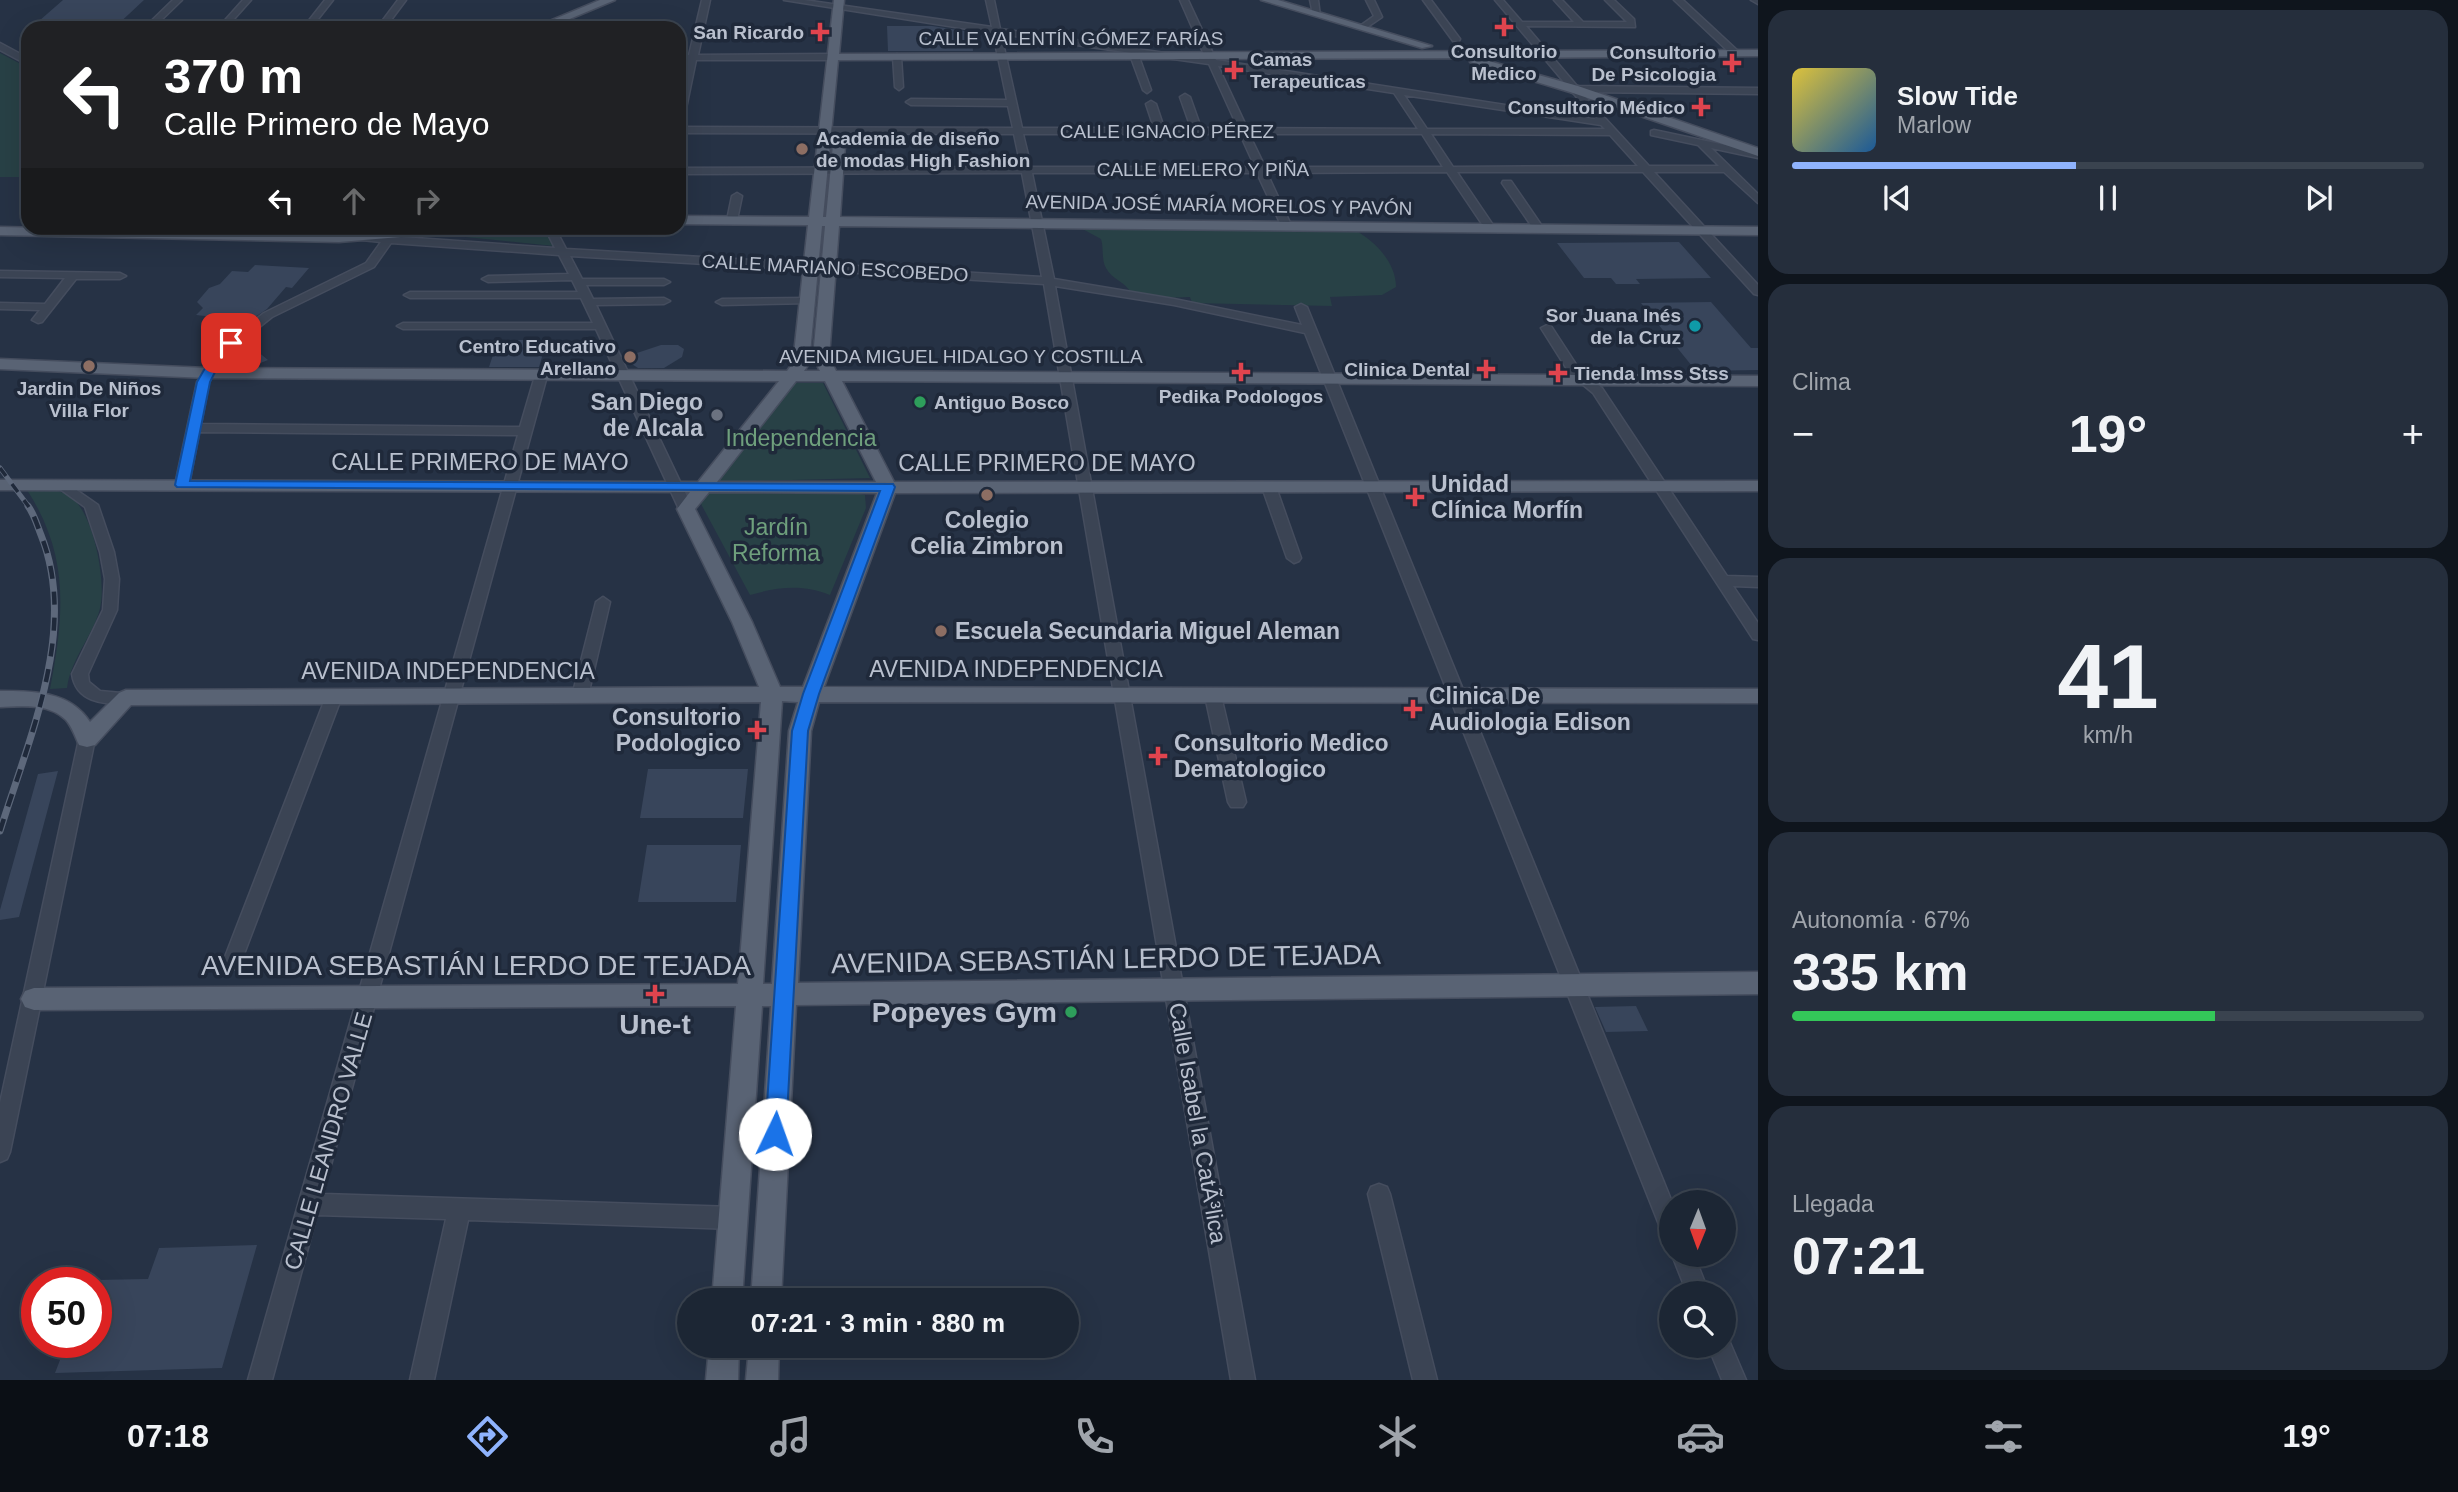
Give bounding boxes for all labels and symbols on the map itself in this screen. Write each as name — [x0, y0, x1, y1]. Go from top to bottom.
marker: Consultorio Medico — [1494, 17, 1514, 37]
place label: San Ricardo — [693, 22, 804, 43]
marker: San Ricardo — [810, 22, 830, 42]
street label: CALLE VALENTÍN GÓMEZ FARÍAS — [919, 28, 1223, 49]
place label: Consultorio Medico — [1451, 41, 1557, 84]
place label: Consultorio De Psicologia — [1591, 42, 1716, 85]
place label: Camas Terapeuticas — [1250, 49, 1366, 92]
marker: Consultorio De Psicologia — [1722, 53, 1742, 73]
marker: Camas Terapeuticas — [1224, 60, 1244, 80]
place label: Consultorio Médico — [1508, 97, 1685, 118]
marker: Consultorio Médico — [1691, 97, 1711, 117]
street label: CALLE IGNACIO PÉREZ — [1060, 121, 1275, 142]
place label: Academia de diseño de modas High Fashion — [816, 128, 1030, 171]
marker: Academia de diseño de modas High Fashion — [794, 141, 810, 157]
street label: CALLE MELERO Y PIÑA — [1097, 159, 1310, 180]
street label: AVENIDA JOSÉ MARÍA MORELOS Y PAVÓN — [1025, 191, 1413, 219]
street label: CALLE MARIANO ESCOBEDO — [701, 251, 969, 285]
place label: Sor Juana Inés de la Cruz — [1546, 305, 1681, 348]
pin — [201, 313, 261, 373]
marker: Sor Juana Inés de la Cruz — [1687, 318, 1703, 334]
place label: Centro Educativo Arellano — [459, 336, 616, 379]
street label: AVENIDA MIGUEL HIDALGO Y COSTILLA — [779, 346, 1143, 367]
marker: Centro Educativo Arellano — [622, 349, 638, 365]
marker: Jardin De Niños Villa Flor — [81, 358, 97, 374]
place label: Clinica Dental — [1344, 359, 1470, 380]
marker: Clinica Dental — [1476, 359, 1496, 379]
marker: Pedika Podologos — [1231, 362, 1251, 382]
marker: Tienda Imss Stss — [1548, 363, 1568, 383]
place label: Tienda Imss Stss — [1574, 363, 1729, 384]
place label: Jardin De Niños Villa Flor — [17, 378, 161, 421]
place label: Pedika Podologos — [1159, 386, 1323, 407]
place label: San Diego de Alcala — [591, 389, 703, 441]
place label: Antiguo Bosco — [934, 392, 1069, 413]
marker: Antiguo Bosco — [912, 394, 928, 410]
marker: San Diego de Alcala — [709, 407, 725, 423]
park label: Independencia — [726, 425, 877, 451]
street label: CALLE PRIMERO DE MAYO — [331, 449, 629, 475]
street label: CALLE PRIMERO DE MAYO — [898, 450, 1196, 476]
place label: Unidad Clínica Morfín — [1431, 471, 1583, 523]
marker: Colegio Celia Zimbron — [979, 487, 995, 503]
marker: Unidad Clínica Morfín — [1405, 487, 1425, 507]
place label: Colegio Celia Zimbron — [910, 507, 1064, 559]
park label: Jardín Reforma — [732, 514, 820, 566]
place label: Escuela Secundaria Miguel Aleman — [955, 618, 1340, 644]
marker: Escuela Secundaria Miguel Aleman — [933, 623, 949, 639]
street label: AVENIDA INDEPENDENCIA — [869, 656, 1163, 682]
street label: AVENIDA INDEPENDENCIA — [301, 658, 595, 684]
place label: Clinica De Audiologia Edison — [1429, 683, 1631, 735]
marker: Clinica De Audiologia Edison — [1403, 699, 1423, 719]
place label: Consultorio Podologico — [612, 704, 741, 756]
marker: Consultorio Podologico — [747, 720, 767, 740]
place label: Consultorio Medico Dematologico — [1174, 730, 1389, 782]
marker: Consultorio Medico Dematologico — [1148, 746, 1168, 766]
street label: AVENIDA SEBASTIÁN LERDO DE TEJADA — [831, 939, 1381, 979]
street label: AVENIDA SEBASTIÁN LERDO DE TEJADA — [201, 950, 751, 981]
marker: Une-t — [645, 984, 665, 1004]
place label: Popeyes Gym — [872, 997, 1057, 1028]
street label: Calle Isabel la CatÃ³lica — [1164, 1001, 1232, 1246]
marker: Popeyes Gym — [1063, 1004, 1079, 1020]
street label: CALLE LEANDRO VALLE — [279, 1009, 377, 1273]
place label: Une-t — [619, 1009, 691, 1040]
position arrow — [738, 1097, 812, 1171]
north arrow — [1659, 1190, 1736, 1267]
speed limit sign: 50 — [21, 1267, 112, 1358]

